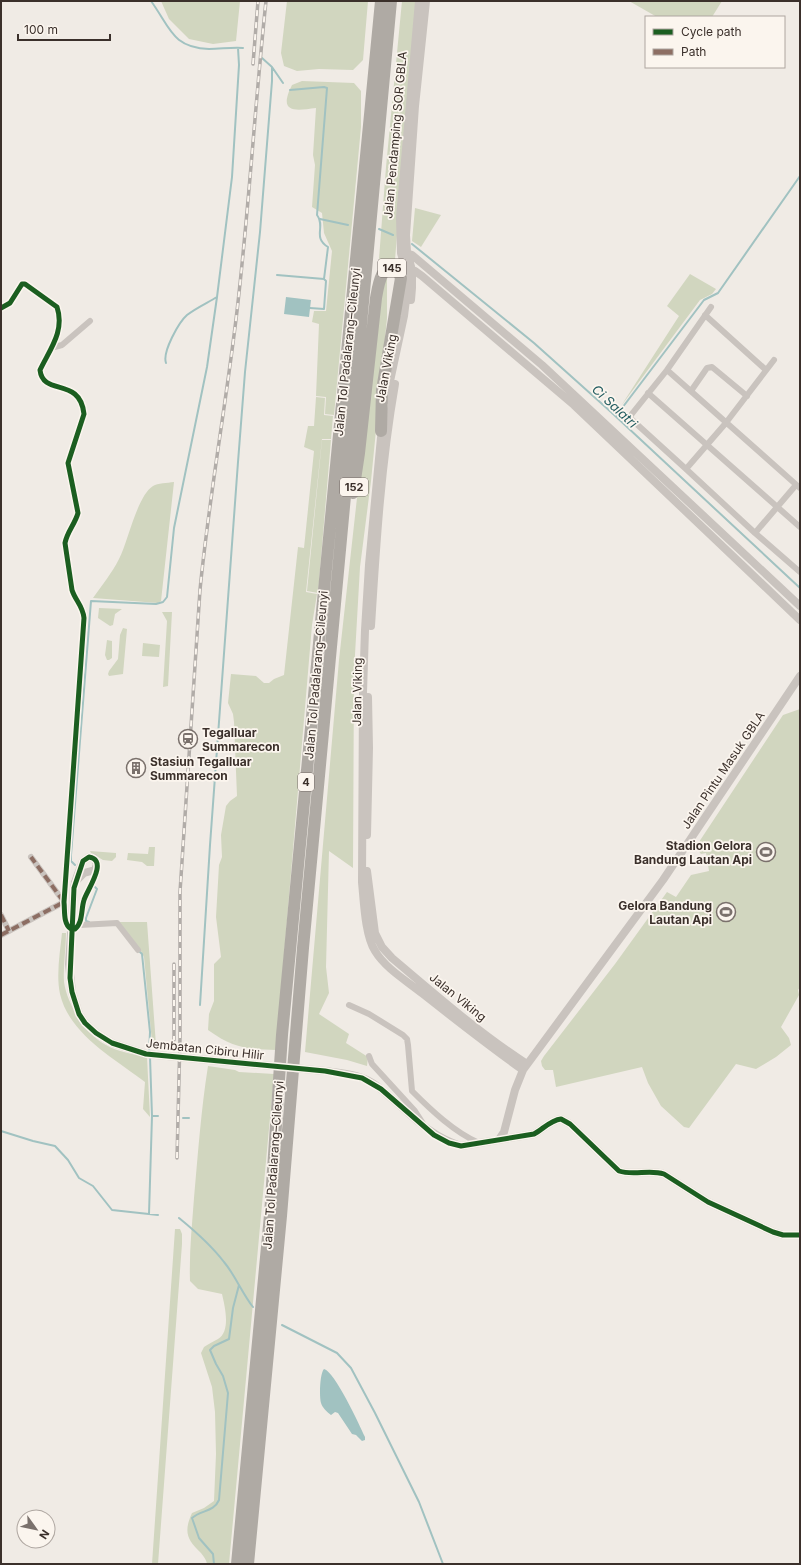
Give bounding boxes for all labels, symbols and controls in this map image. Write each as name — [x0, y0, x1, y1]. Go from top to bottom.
scale bar — [18, 16, 110, 42]
legend — [645, 16, 785, 68]
text: 100 m — [24, 22, 58, 37]
text: Cycle path — [681, 24, 742, 39]
text: Path — [681, 44, 706, 59]
street label: Jalan Pendamping SOR GBLA — [380, 51, 410, 219]
road number: 145 — [378, 259, 406, 277]
street label: Jalan Tol Padalarang–Cileunyi — [331, 267, 363, 437]
street label: Jalan Viking — [372, 333, 400, 403]
water label: Ci Salatri — [589, 381, 642, 432]
road number: 152 — [340, 478, 368, 496]
street label: Jalan Tol Padalarang–Cileunyi — [301, 590, 331, 760]
street label: Jalan Viking — [349, 657, 365, 727]
street label: Jalan Pintu Masuk GBLA — [678, 708, 768, 832]
place label: Tegalluar Summarecon — [202, 725, 280, 754]
station icon: Tegalluar Summarecon — [177, 728, 199, 750]
place label: Stasiun Tegalluar Summarecon — [150, 754, 252, 783]
building icon: Stasiun Tegalluar Summarecon — [125, 757, 147, 779]
road number: 4 — [298, 773, 314, 791]
place label: Stadion Gelora Bandung Lautan Api — [634, 838, 752, 867]
sports icon: Stadion Gelora Bandung Lautan Api — [755, 841, 777, 863]
place label: Gelora Bandung Lautan Api — [618, 898, 712, 927]
sports icon: Gelora Bandung Lautan Api — [715, 901, 737, 923]
street label: Jalan Viking — [427, 970, 489, 1024]
street label: Jembatan Cibiru Hilir — [145, 1035, 265, 1063]
street label: Jalan Tol Padalarang–Cileunyi — [260, 1080, 286, 1250]
north arrow — [16, 1509, 56, 1549]
text: N — [36, 1527, 53, 1542]

